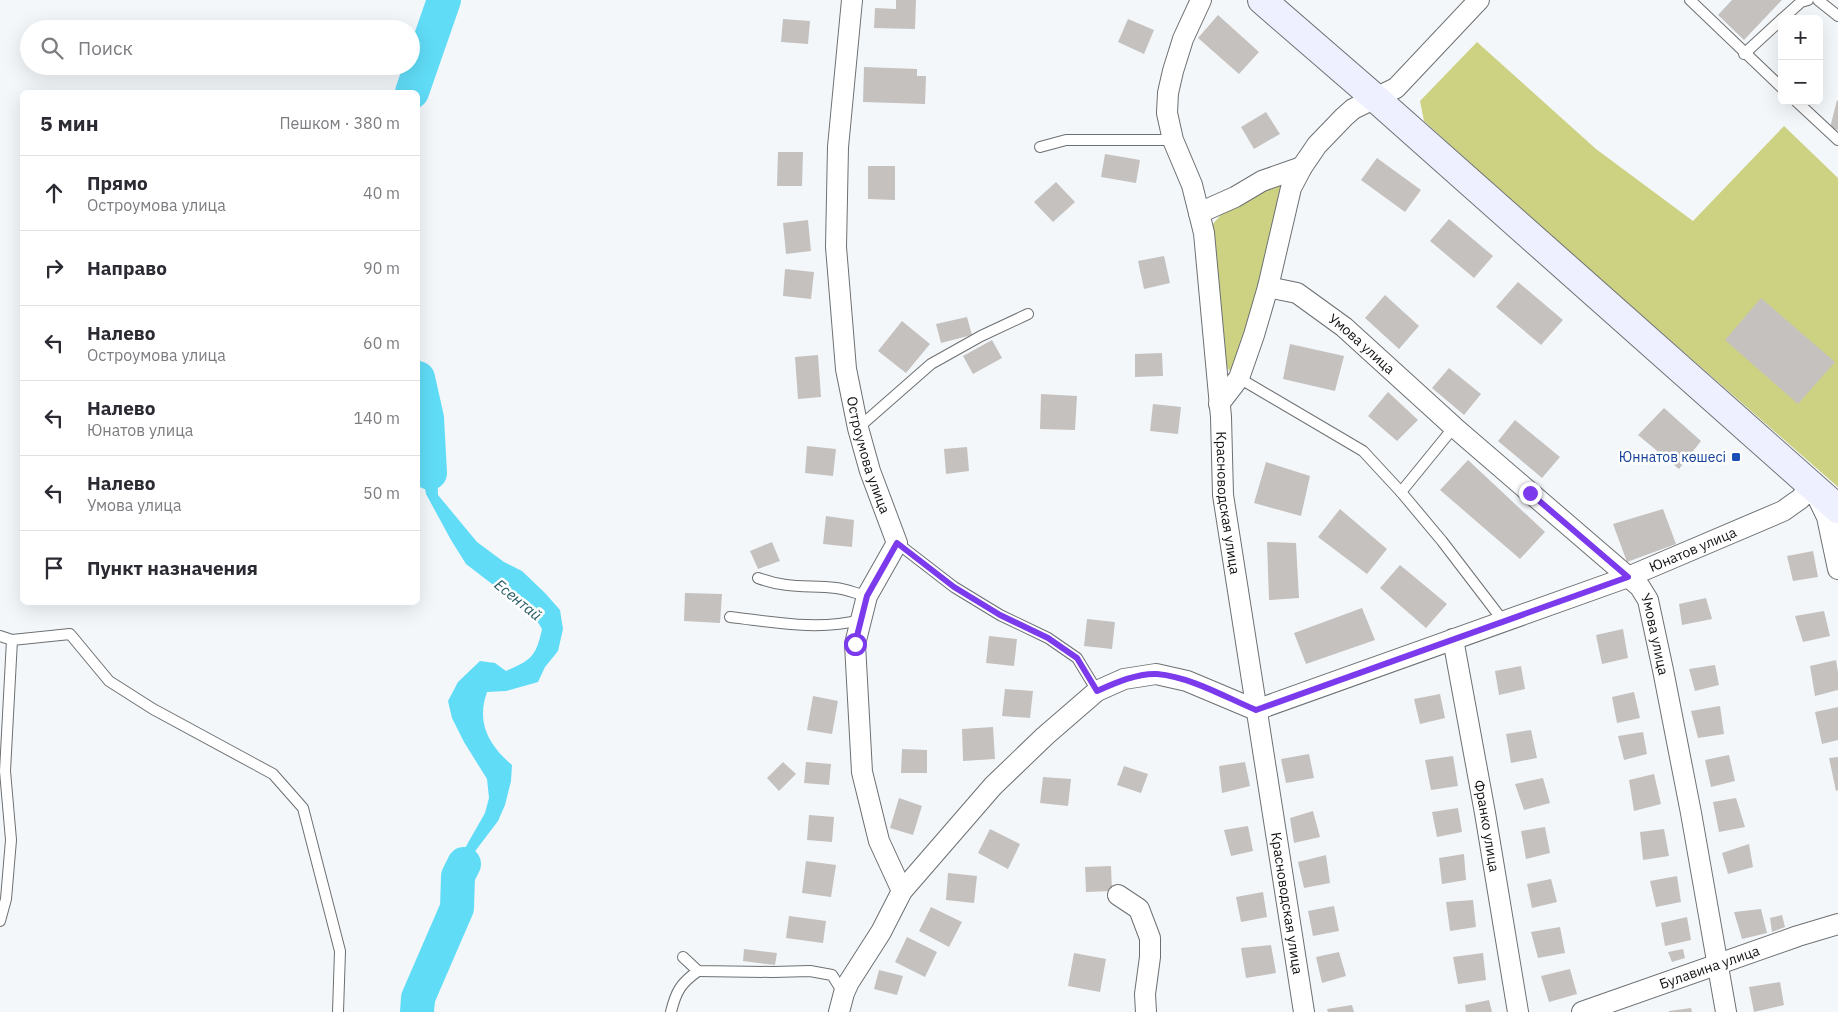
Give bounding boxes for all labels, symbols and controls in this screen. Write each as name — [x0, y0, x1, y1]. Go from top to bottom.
map controls — [1778, 15, 1823, 105]
button: + — [1778, 15, 1823, 60]
search box — [20, 20, 420, 75]
icon: search — [38, 34, 66, 62]
text: Поиск — [78, 36, 133, 60]
button: − — [1778, 60, 1823, 105]
text: 5 мин — [40, 109, 99, 137]
text: Пешком · 380 m — [279, 113, 400, 133]
text: Прямо — [87, 171, 148, 195]
icon: ahead — [40, 179, 68, 207]
text: 40 m — [363, 183, 400, 203]
text: Остроумова улица — [87, 195, 226, 215]
icon: right — [40, 254, 68, 282]
text: Направо — [87, 256, 167, 280]
text: 90 m — [363, 258, 400, 278]
street label: Умова улица — [1325, 310, 1399, 378]
text: Налево — [87, 321, 156, 345]
icon: left — [40, 329, 68, 357]
text: 60 m — [363, 333, 400, 353]
text: Остроумова улица — [87, 345, 226, 365]
street label: Остроумова улица — [843, 395, 894, 517]
text: Налево — [87, 396, 156, 420]
icon: left — [40, 404, 68, 432]
text: 140 m — [353, 408, 400, 428]
text: Юнатов улица — [87, 420, 193, 440]
street label: Красноводская улица — [1212, 431, 1244, 576]
place label: Юннатов көшесі — [1619, 448, 1726, 466]
marker: Юннатов көшесі — [1730, 451, 1742, 463]
text: Налево — [87, 471, 156, 495]
icon: left — [40, 479, 68, 507]
route end — [1519, 482, 1542, 505]
text: 50 m — [363, 483, 400, 503]
text: Умова улица — [87, 495, 182, 515]
street label: Юнатов улица — [1646, 523, 1740, 576]
icon: arrive — [40, 554, 68, 582]
text: Пункт назначения — [87, 556, 258, 580]
water label: Есентай — [491, 575, 546, 624]
street label: Умова улица — [1637, 590, 1673, 677]
route start — [844, 633, 867, 656]
street label: Франко улица — [1470, 778, 1504, 874]
street label: Красноводская улица — [1267, 831, 1307, 976]
street label: Булавина улица — [1657, 941, 1762, 993]

